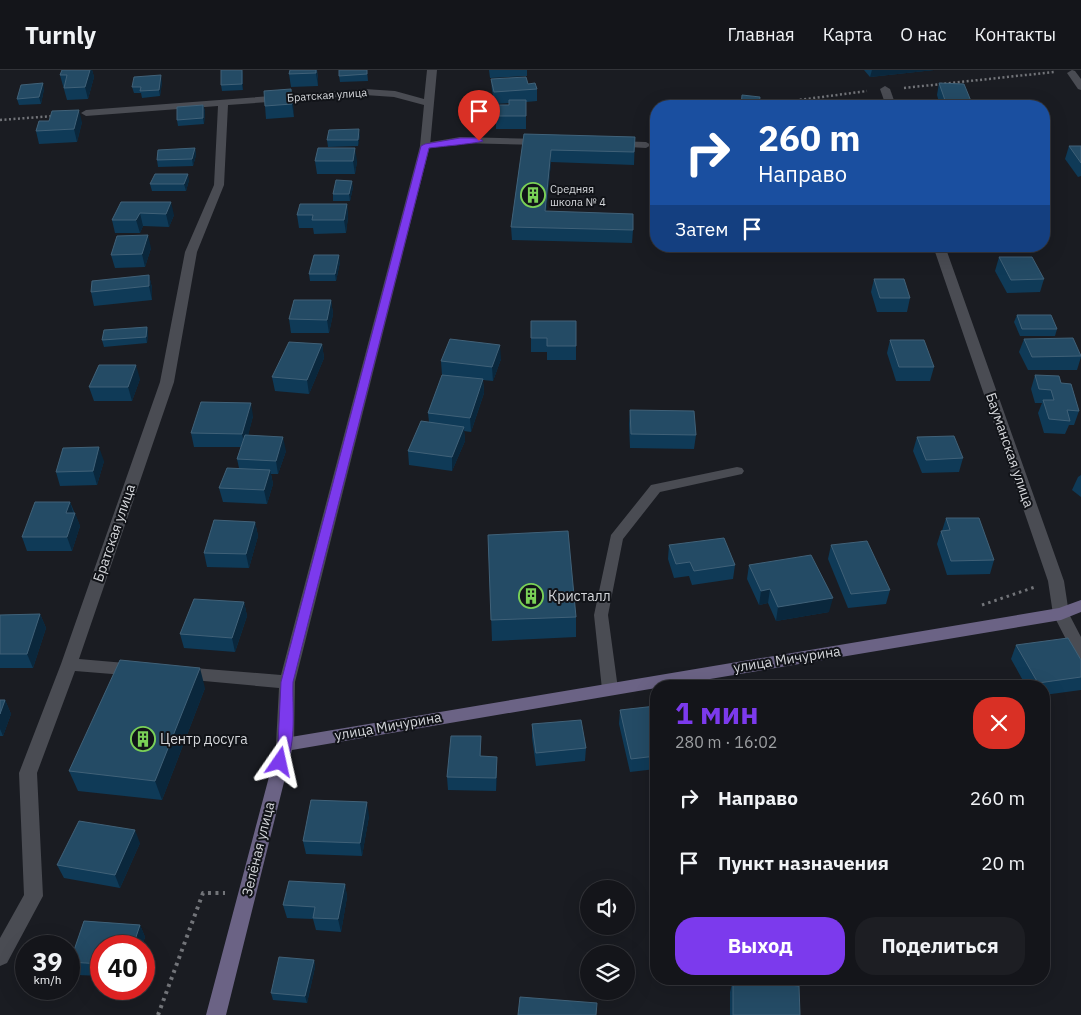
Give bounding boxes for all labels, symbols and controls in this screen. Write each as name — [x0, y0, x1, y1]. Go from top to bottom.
text: Turnly — [25, 19, 96, 51]
text: Главная — [727, 23, 795, 46]
text: Карта — [823, 23, 872, 46]
text: О нас — [900, 23, 947, 46]
text: Контакты — [975, 23, 1056, 46]
street label: Братская улица — [286, 85, 368, 105]
pin — [458, 90, 500, 141]
icon: arrive — [465, 97, 493, 125]
text: 260 m — [758, 115, 861, 161]
icon: right — [675, 120, 740, 185]
text: Направо — [758, 159, 847, 188]
building icon: Средняя школа № 4 — [520, 182, 546, 208]
place label: Средняя школа № 4 — [550, 182, 606, 209]
icon: arrive — [738, 215, 766, 243]
text: Затем — [675, 217, 728, 241]
street label: Бауманская улица — [982, 390, 1038, 510]
street label: Братская улица — [89, 481, 139, 584]
building icon: Кристалл — [518, 583, 544, 609]
place label: Кристалл — [548, 587, 611, 605]
street label: улица Мичурина — [732, 642, 842, 676]
text: 1 мин — [675, 693, 759, 732]
button: close — [973, 697, 1025, 749]
street label: улица Мичурина — [333, 708, 443, 744]
building icon: Центр досуга — [130, 726, 156, 752]
place label: Центр досуга — [160, 730, 248, 748]
text: 280 m · 16:02 — [675, 732, 777, 752]
position arrow — [253, 735, 305, 787]
icon: right — [675, 784, 703, 812]
text: Направо — [718, 786, 798, 810]
text: 260 m — [970, 786, 1025, 810]
street label: Зелёная улица — [238, 799, 279, 898]
icon: arrive — [675, 849, 703, 877]
text: Пункт назначения — [718, 851, 889, 875]
text: 20 m — [981, 851, 1025, 875]
map controls — [580, 880, 635, 1000]
button: sound — [580, 880, 635, 935]
button: Выход — [675, 917, 845, 975]
button: Поделиться — [855, 917, 1025, 975]
speed limit sign: 40 — [90, 935, 155, 1000]
text: 39 — [32, 945, 63, 978]
button: layers — [580, 945, 635, 1000]
text: km/h — [33, 972, 62, 987]

